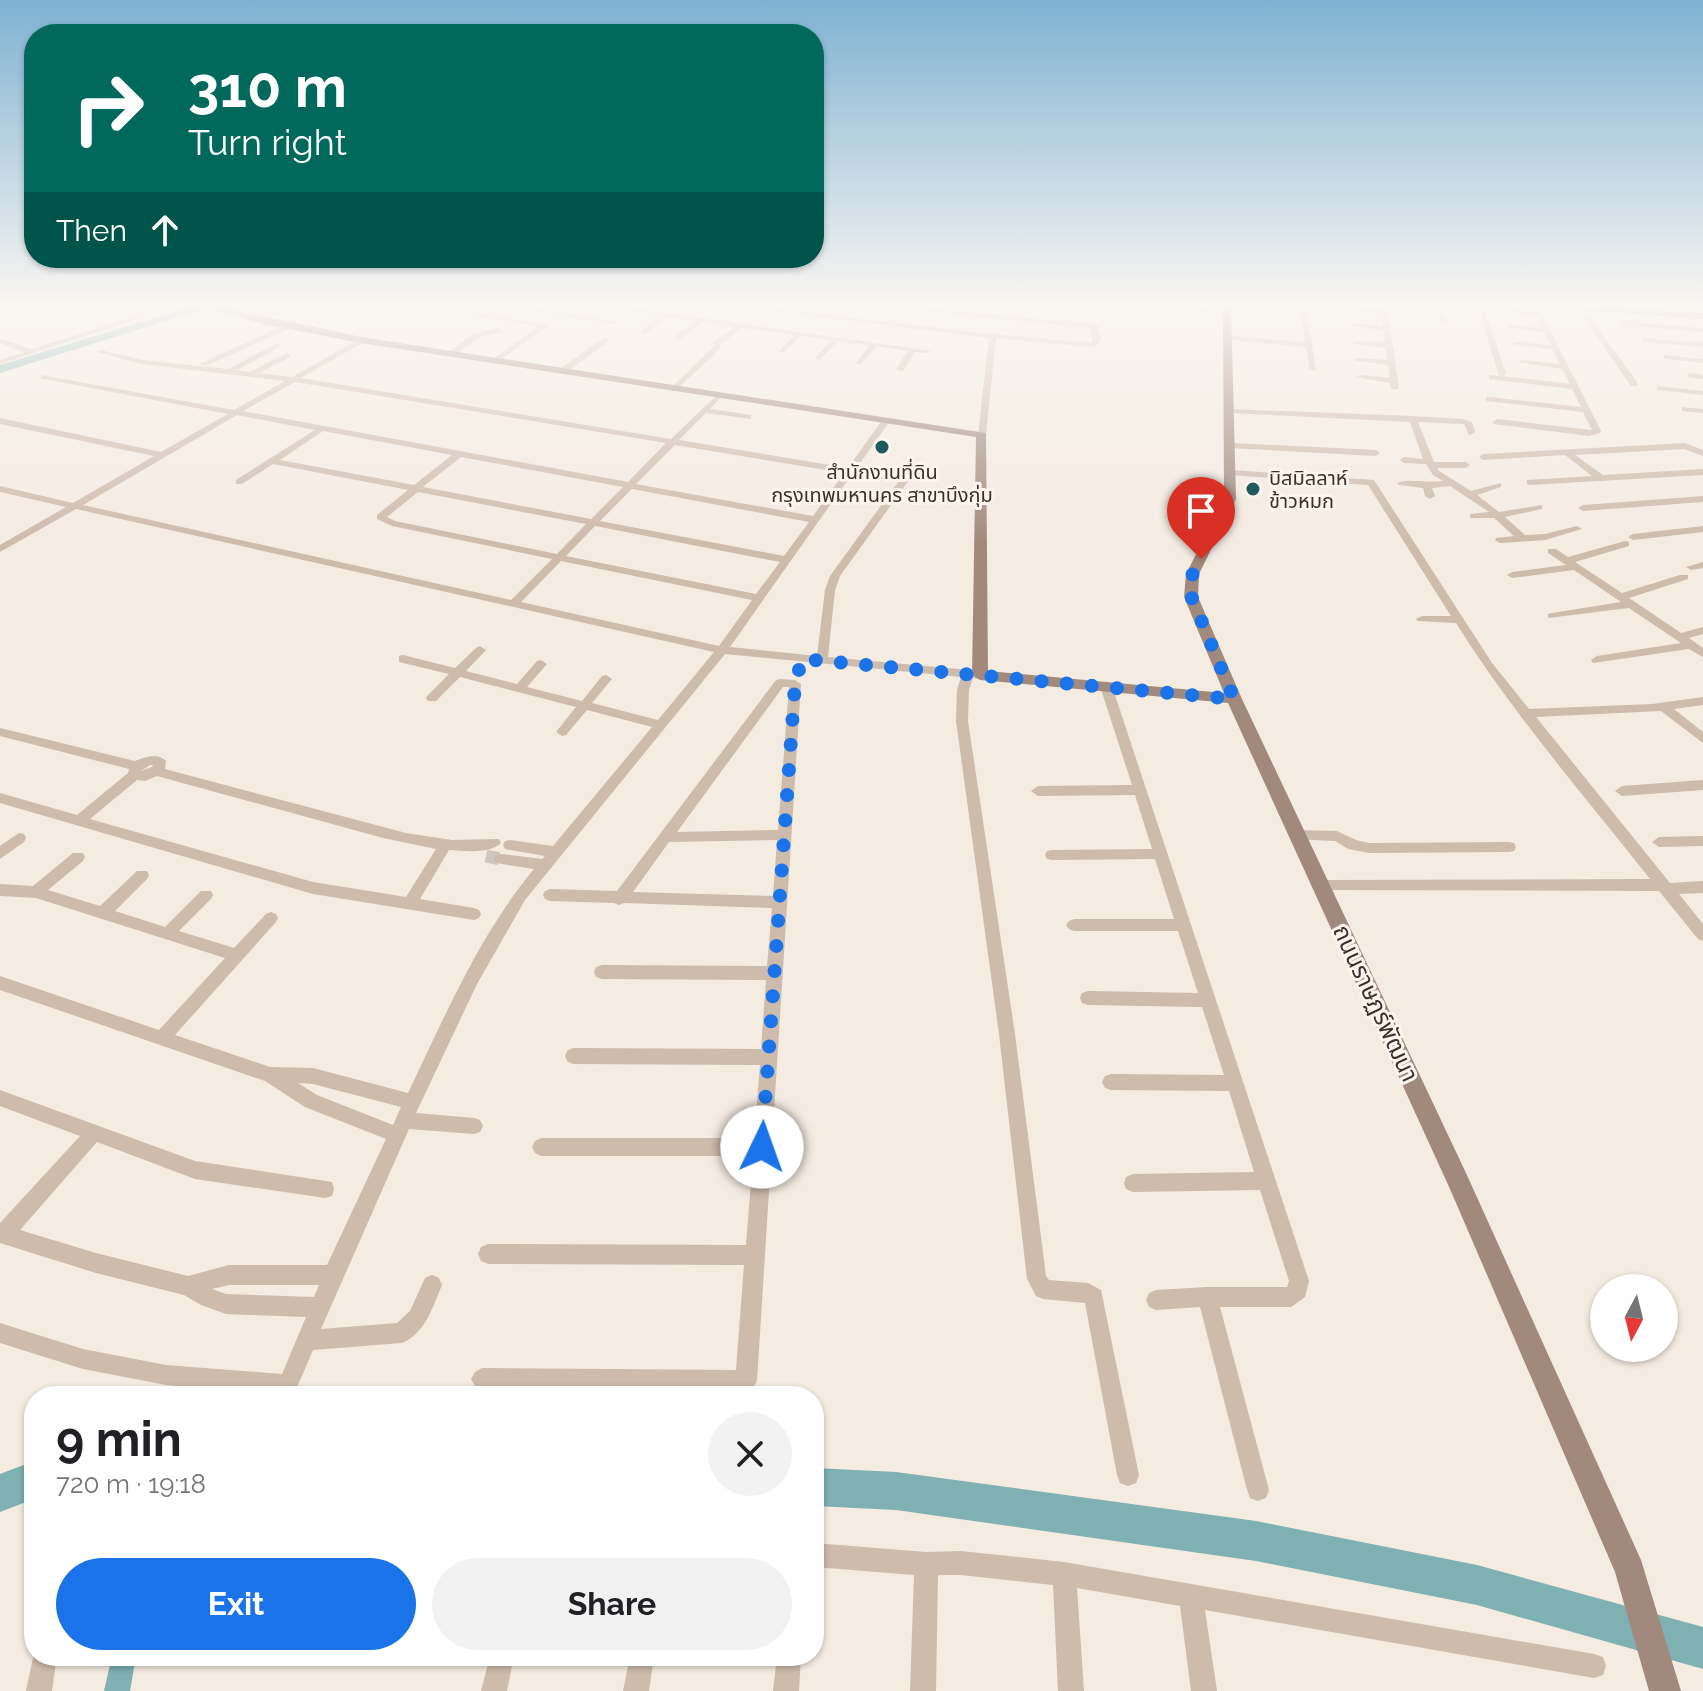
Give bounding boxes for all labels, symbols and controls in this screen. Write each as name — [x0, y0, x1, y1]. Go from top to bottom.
text: 310 m — [188, 54, 347, 120]
icon: right — [56, 56, 160, 160]
text: Turn right — [188, 121, 347, 163]
icon: ahead — [143, 208, 187, 252]
text: Then — [56, 213, 127, 248]
marker: สำนักงานที่ดิน กรุงเทพมหานคร สาขาบึงกุ่ม — [873, 438, 891, 456]
place label: สำนักงานที่ดิน กรุงเทพมหานคร สาขาบึงกุ่ม — [771, 458, 993, 507]
place label: บิสมิลลาห์ ข้าวหมก — [1269, 466, 1348, 513]
pin — [1167, 477, 1235, 559]
marker: บิสมิลลาห์ ข้าวหมก — [1244, 480, 1262, 498]
icon: arrive — [1179, 489, 1223, 533]
street label: ถนนราษฏร์พัฒนา — [1327, 920, 1425, 1086]
position arrow — [720, 1105, 804, 1189]
north arrow — [1590, 1274, 1678, 1362]
map controls — [1590, 1274, 1678, 1362]
text: 9 min — [56, 1411, 182, 1467]
button: close — [708, 1412, 792, 1496]
text: 720 m · 19:18 — [56, 1469, 206, 1499]
button: Exit — [56, 1558, 416, 1650]
button: Share — [432, 1558, 792, 1650]

